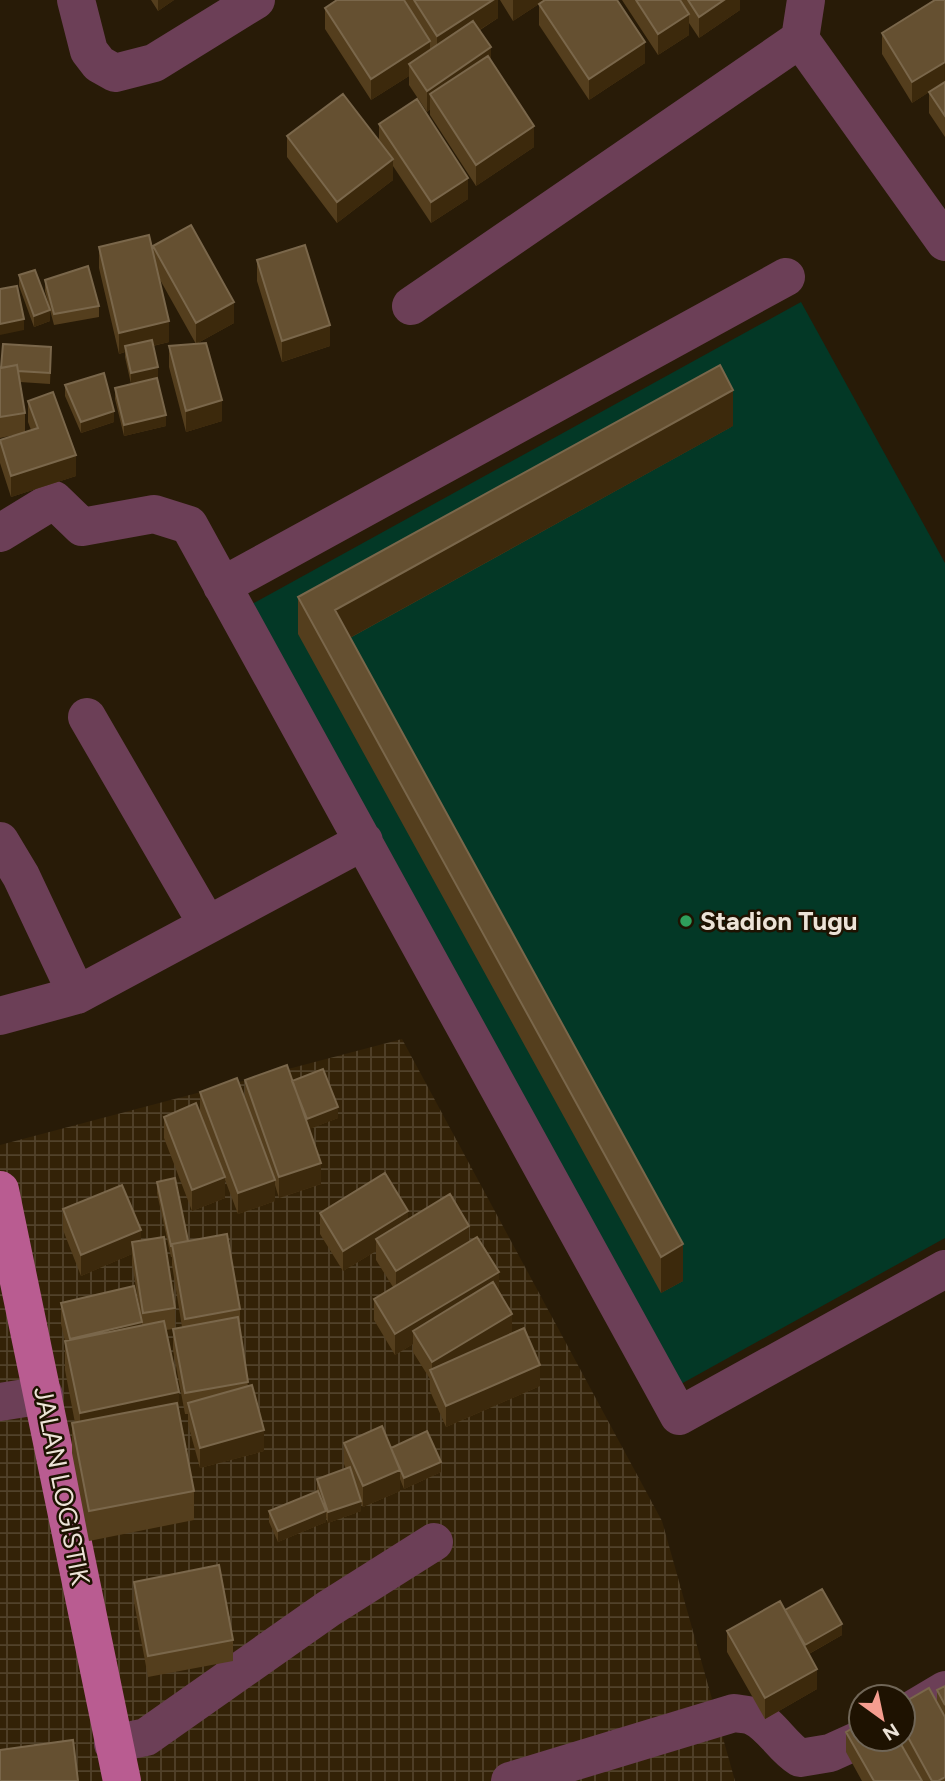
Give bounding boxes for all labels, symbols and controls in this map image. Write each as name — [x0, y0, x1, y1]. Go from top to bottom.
place label: Stadion Tugu — [700, 905, 858, 937]
marker: Stadion Tugu — [678, 913, 694, 929]
street label: JALAN LOGISTIK — [27, 1384, 97, 1588]
north arrow — [847, 1683, 917, 1753]
text: N — [879, 1718, 903, 1745]

